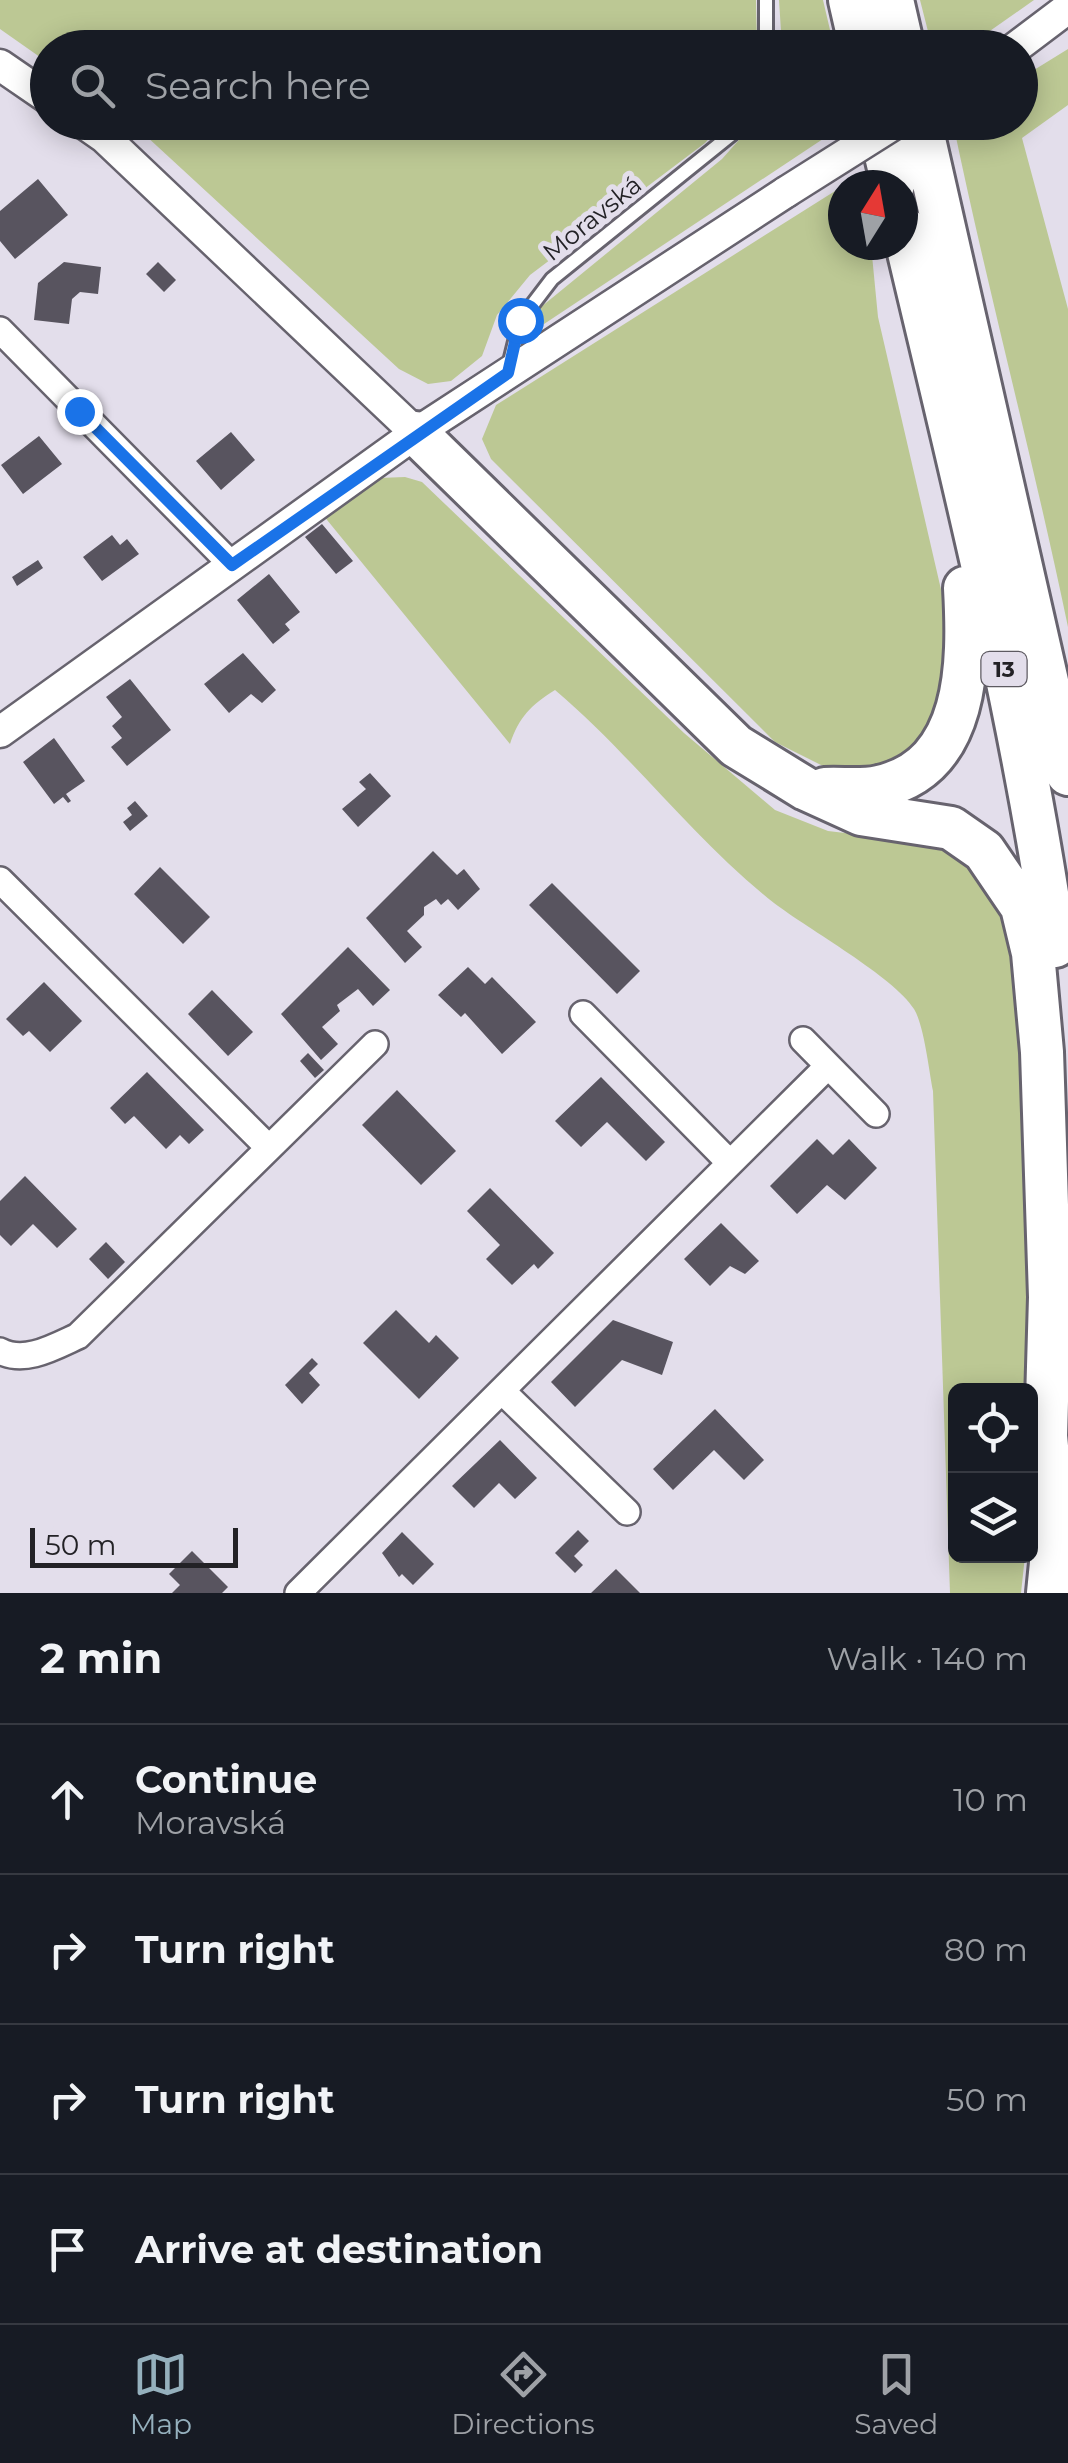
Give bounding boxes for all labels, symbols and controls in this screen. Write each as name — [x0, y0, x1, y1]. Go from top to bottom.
search box — [30, 30, 1038, 140]
icon: search — [65, 58, 120, 113]
text: Search here — [145, 62, 371, 109]
street label: Moravská — [537, 169, 647, 267]
north arrow — [828, 170, 918, 260]
route start — [498, 298, 544, 344]
route end — [57, 389, 103, 435]
road number: 13 — [982, 652, 1026, 686]
map controls — [948, 1383, 1038, 1563]
button: locate — [948, 1383, 1038, 1473]
button: layers — [948, 1473, 1038, 1563]
scale bar — [30, 1523, 238, 1568]
text: 50 m — [45, 1528, 116, 1562]
text: 2 min — [40, 1632, 162, 1684]
text: Walk · 140 m — [827, 1639, 1028, 1678]
text: Continue — [135, 1756, 317, 1803]
icon: ahead — [40, 1772, 95, 1827]
text: 10 m — [953, 1780, 1028, 1819]
text: Moravská — [135, 1803, 286, 1842]
icon: right — [40, 1922, 95, 1977]
text: Turn right — [135, 1926, 334, 1973]
text: 80 m — [944, 1930, 1028, 1969]
icon: right — [40, 2072, 95, 2127]
text: Turn right — [135, 2076, 334, 2123]
text: 50 m — [946, 2080, 1028, 2119]
icon: arrive — [40, 2222, 95, 2277]
text: Arrive at destination — [135, 2226, 543, 2273]
tab: Map — [130, 2347, 192, 2441]
tab: Directions — [451, 2347, 595, 2441]
tab: Saved — [854, 2347, 938, 2441]

